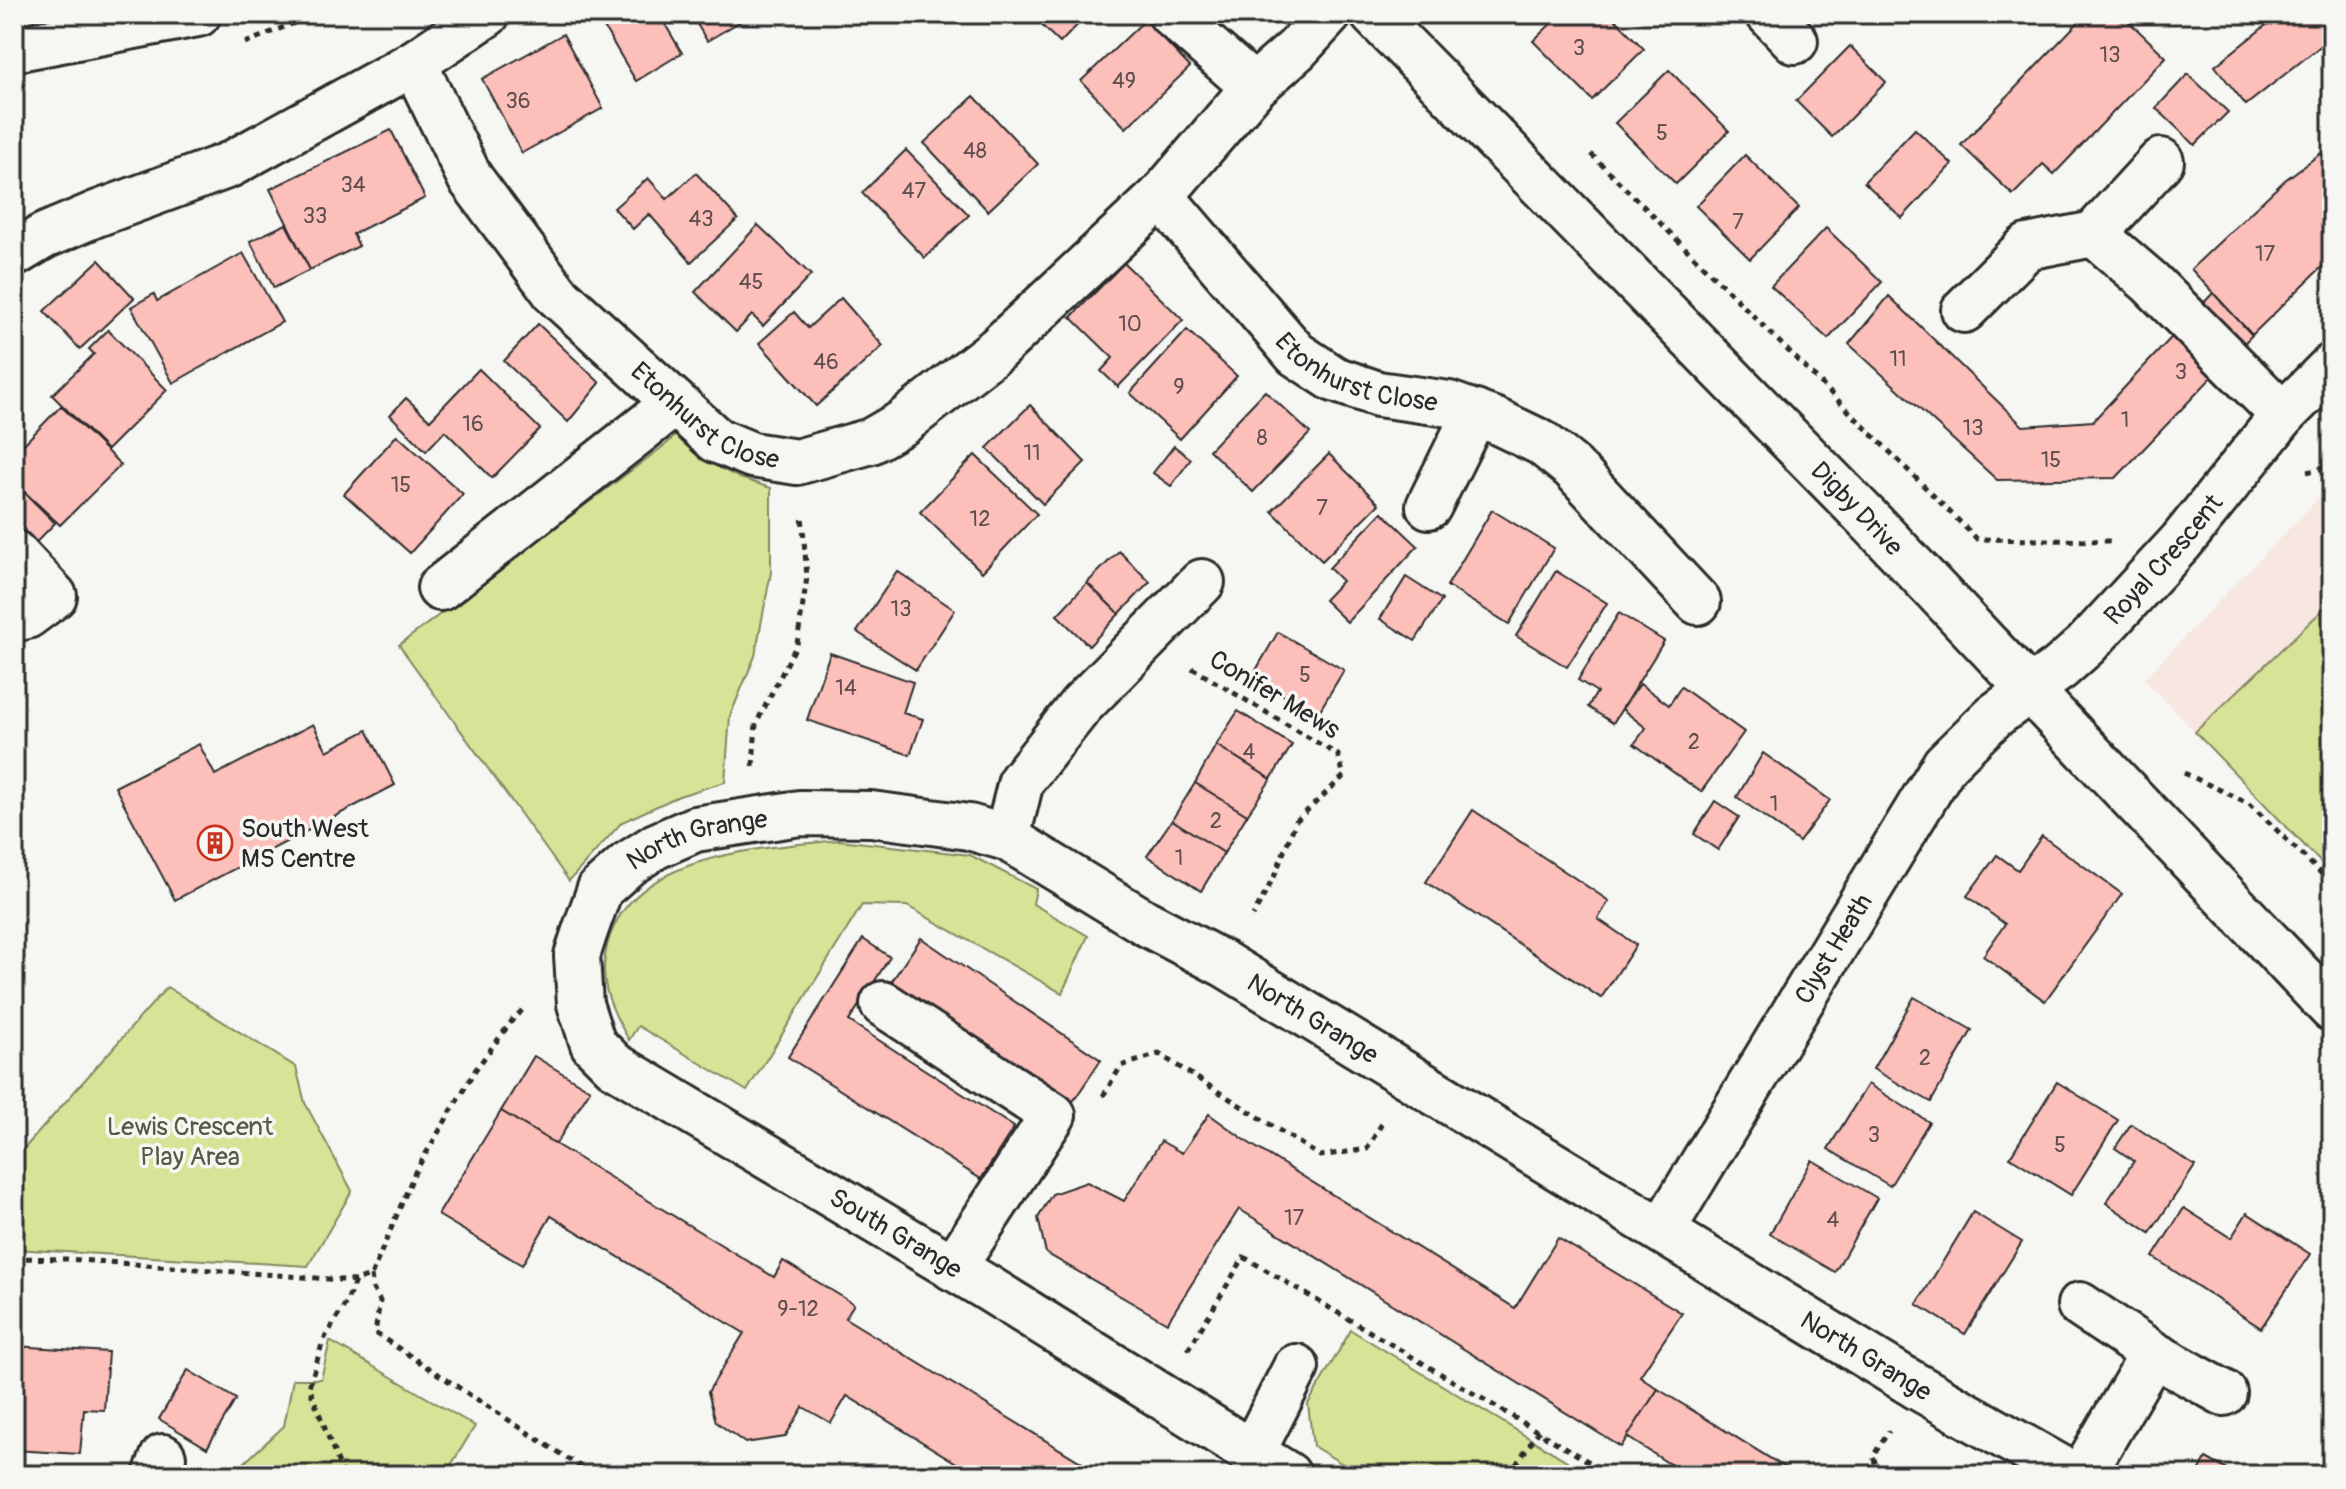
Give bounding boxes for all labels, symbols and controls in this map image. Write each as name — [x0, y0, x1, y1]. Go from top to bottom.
house number: 3 — [1573, 34, 1585, 62]
house number: 13 — [2100, 41, 2120, 69]
house number: 49 — [1112, 67, 1136, 95]
house number: 36 — [505, 87, 531, 115]
house number: 5 — [1656, 119, 1668, 147]
house number: 48 — [963, 137, 987, 165]
house number: 34 — [340, 171, 366, 199]
house number: 47 — [902, 177, 927, 205]
house number: 33 — [303, 202, 327, 230]
house number: 43 — [688, 205, 714, 233]
house number: 7 — [1732, 208, 1744, 236]
house number: 17 — [2255, 240, 2275, 268]
house number: 45 — [739, 268, 763, 296]
house number: 10 — [1118, 310, 1142, 338]
street label: Etonhurst Close — [1268, 326, 1440, 419]
house number: 11 — [1889, 345, 1907, 373]
house number: 46 — [813, 348, 839, 376]
street label: Etonhurst Close — [624, 355, 782, 476]
house number: 3 — [2175, 358, 2187, 386]
house number: 9 — [1173, 373, 1185, 401]
house number: 1 — [2121, 406, 2129, 434]
house number: 16 — [462, 410, 484, 438]
house number: 13 — [1963, 414, 1983, 442]
house number: 8 — [1256, 424, 1268, 452]
house number: 11 — [1023, 439, 1041, 467]
house number: 15 — [2041, 446, 2061, 474]
street label: Digby Drive — [1804, 455, 1910, 563]
house number: 15 — [391, 471, 411, 499]
street label: Royal Crescent — [2098, 488, 2230, 632]
house number: 7 — [1316, 494, 1328, 522]
house number: 12 — [970, 505, 990, 533]
house number: 13 — [891, 595, 911, 623]
street label: Conifer Mews — [1203, 643, 1346, 746]
house number: 5 — [1299, 661, 1311, 689]
house number: 14 — [835, 674, 857, 702]
house number: 2 — [1688, 728, 1700, 756]
house number: 4 — [1243, 738, 1256, 766]
house number: 1 — [1770, 790, 1778, 818]
street label: North Grange — [621, 803, 770, 878]
house number: 2 — [1210, 807, 1222, 835]
place label: South West MS Centre — [241, 813, 369, 875]
building icon: South West MS Centre — [196, 824, 234, 862]
house number: 1 — [1175, 844, 1183, 872]
street label: Clyst Heath — [1788, 888, 1880, 1010]
street label: North Grange — [1241, 967, 1384, 1071]
house number: 2 — [1919, 1044, 1931, 1072]
park label: Lewis Crescent Play Area — [107, 1111, 274, 1173]
house number: 3 — [1868, 1121, 1880, 1149]
house number: 5 — [2054, 1131, 2066, 1159]
street label: South Grange — [823, 1182, 968, 1286]
house number: 17 — [1284, 1204, 1304, 1232]
house number: 4 — [1827, 1206, 1840, 1234]
house number: 9-12 — [777, 1295, 819, 1323]
street label: North Grange — [1794, 1304, 1937, 1409]

